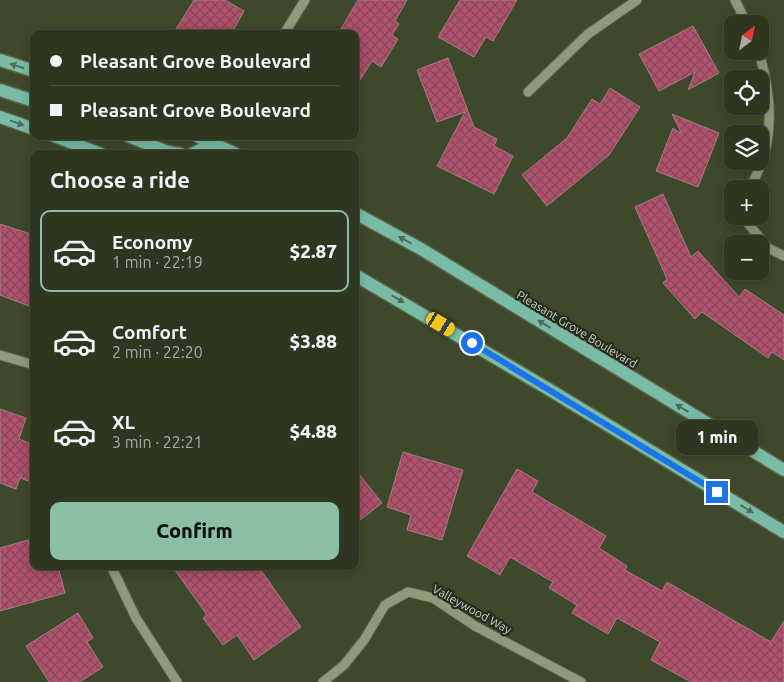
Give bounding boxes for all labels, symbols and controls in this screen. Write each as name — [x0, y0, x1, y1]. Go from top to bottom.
north arrow — [724, 15, 769, 60]
map controls — [724, 15, 769, 280]
text: Pleasant Grove Boulevard — [80, 50, 311, 72]
one-way arrow — [9, 61, 24, 69]
button: locate — [724, 70, 769, 115]
text: Pleasant Grove Boulevard — [80, 99, 311, 121]
one-way arrow — [10, 119, 25, 127]
button: layers — [724, 125, 769, 170]
text: Choose a ride — [50, 167, 190, 192]
button: + — [724, 180, 769, 225]
icon: car — [52, 229, 97, 274]
text: Economy — [112, 231, 193, 253]
button: − — [724, 235, 769, 280]
one-way arrow — [397, 236, 412, 244]
text: $2.87 — [289, 240, 337, 262]
text: 1 min · 22:19 — [112, 253, 203, 271]
street label: Pleasant Grove Boulevard — [514, 288, 640, 370]
one-way arrow — [390, 295, 405, 303]
car — [424, 310, 457, 338]
icon: car — [52, 319, 97, 364]
one-way arrow — [537, 320, 550, 329]
text: Comfort — [112, 321, 187, 343]
text: $3.88 — [289, 330, 337, 352]
route start — [461, 332, 483, 354]
text: 2 min · 22:20 — [112, 343, 203, 361]
one-way arrow — [676, 404, 689, 413]
icon: car — [52, 409, 97, 454]
text: XL — [112, 411, 135, 433]
text: $4.88 — [289, 420, 337, 442]
callout: 1 min — [676, 420, 758, 454]
text: 1 min — [697, 428, 737, 446]
text: 3 min · 22:21 — [112, 433, 203, 451]
route end — [706, 481, 728, 503]
button: Confirm — [50, 502, 339, 560]
one-way arrow — [740, 505, 753, 514]
street label: Valleywood Way — [430, 582, 514, 636]

